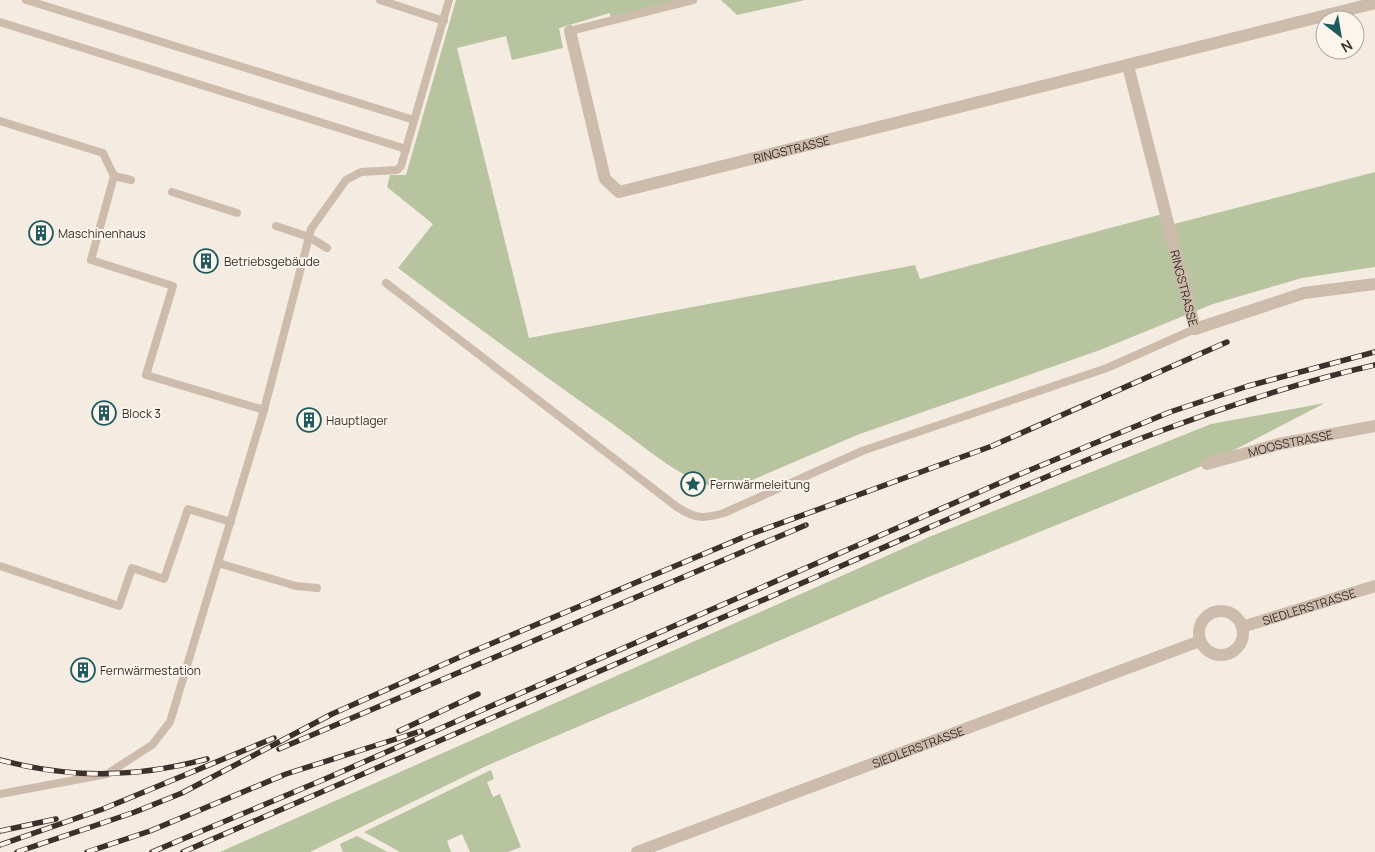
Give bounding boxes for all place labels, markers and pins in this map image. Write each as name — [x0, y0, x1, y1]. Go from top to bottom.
building icon: Maschinenhaus — [28, 220, 54, 246]
place label: Maschinenhaus — [58, 225, 146, 242]
building icon: Betriebsgebäude — [193, 248, 219, 274]
place label: Betriebsgebäude — [224, 253, 320, 270]
building icon: Block 3 — [91, 400, 117, 426]
place label: Block 3 — [122, 405, 161, 422]
building icon: Hauptlager — [296, 407, 322, 433]
place label: Hauptlager — [326, 412, 389, 429]
place icon: Fernwärmeleitung — [680, 471, 706, 497]
place label: Fernwärmeleitung — [710, 476, 810, 493]
building icon: Fernwärmestation — [70, 657, 96, 683]
place label: Fernwärmestation — [100, 662, 201, 679]

